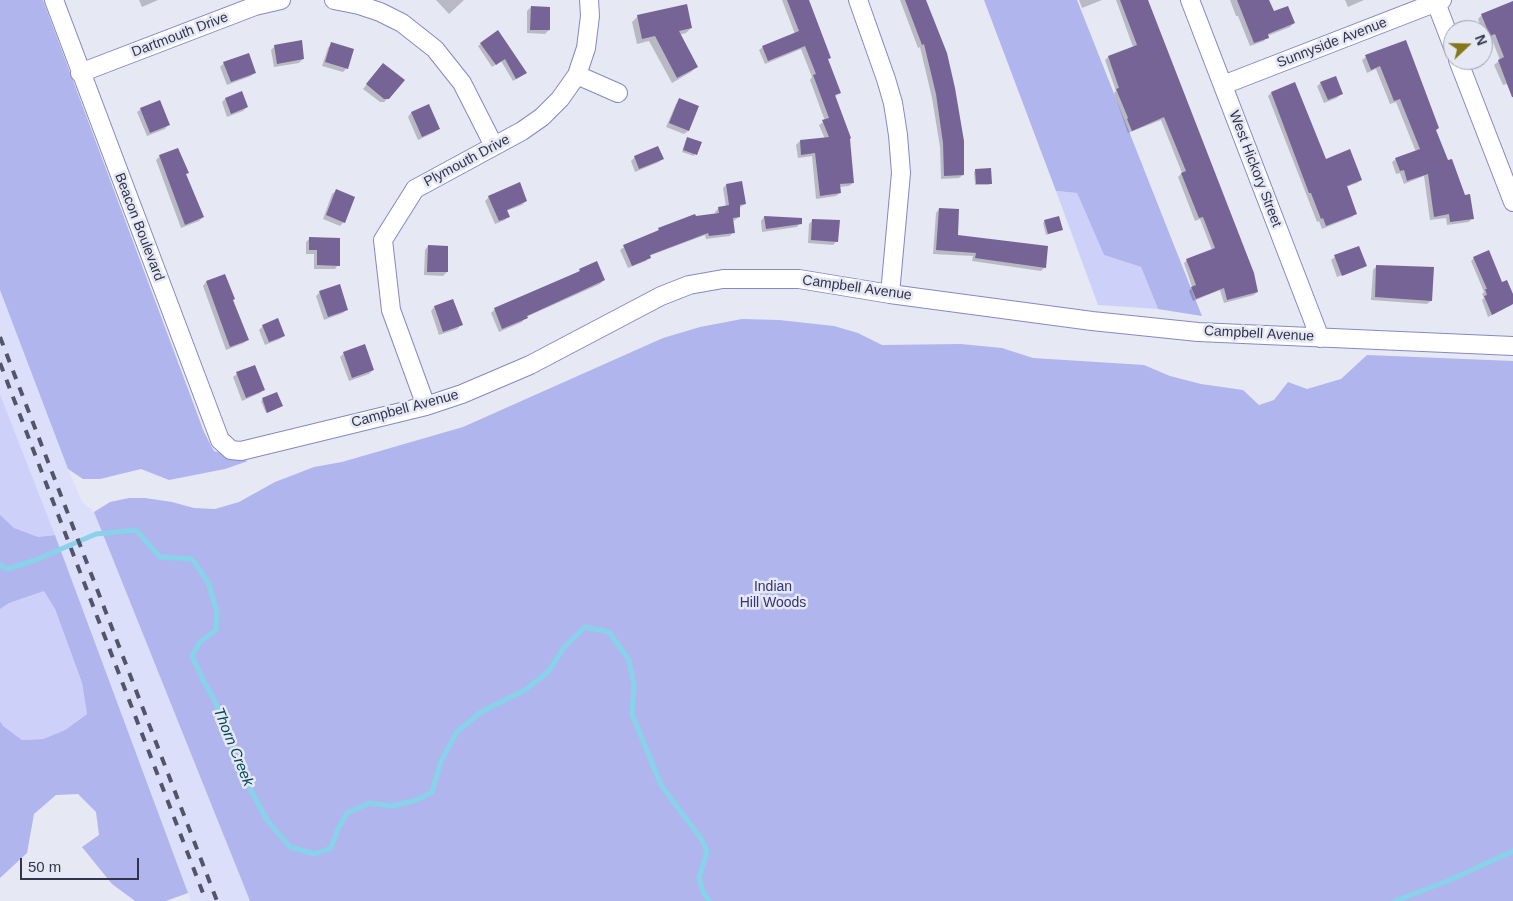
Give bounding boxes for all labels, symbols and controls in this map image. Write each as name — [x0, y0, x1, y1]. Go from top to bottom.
street label: Dartmouth Drive — [129, 9, 231, 61]
street label: Sunnyside Avenue — [1275, 14, 1389, 72]
north arrow — [1443, 20, 1493, 70]
text: N — [1472, 32, 1490, 48]
street label: West Hickory Street — [1225, 108, 1285, 230]
street label: Plymouth Drive — [421, 131, 513, 191]
street label: Beacon Boulevard — [111, 171, 167, 283]
street label: Campbell Avenue — [801, 272, 913, 304]
street label: Campbell Avenue — [1204, 323, 1314, 345]
street label: Campbell Avenue — [350, 387, 460, 431]
park label: Indian Hill Woods — [740, 579, 806, 612]
water label: Thorn Creek — [209, 705, 257, 789]
scale bar — [22, 848, 141, 880]
text: 50 m — [28, 858, 61, 875]

